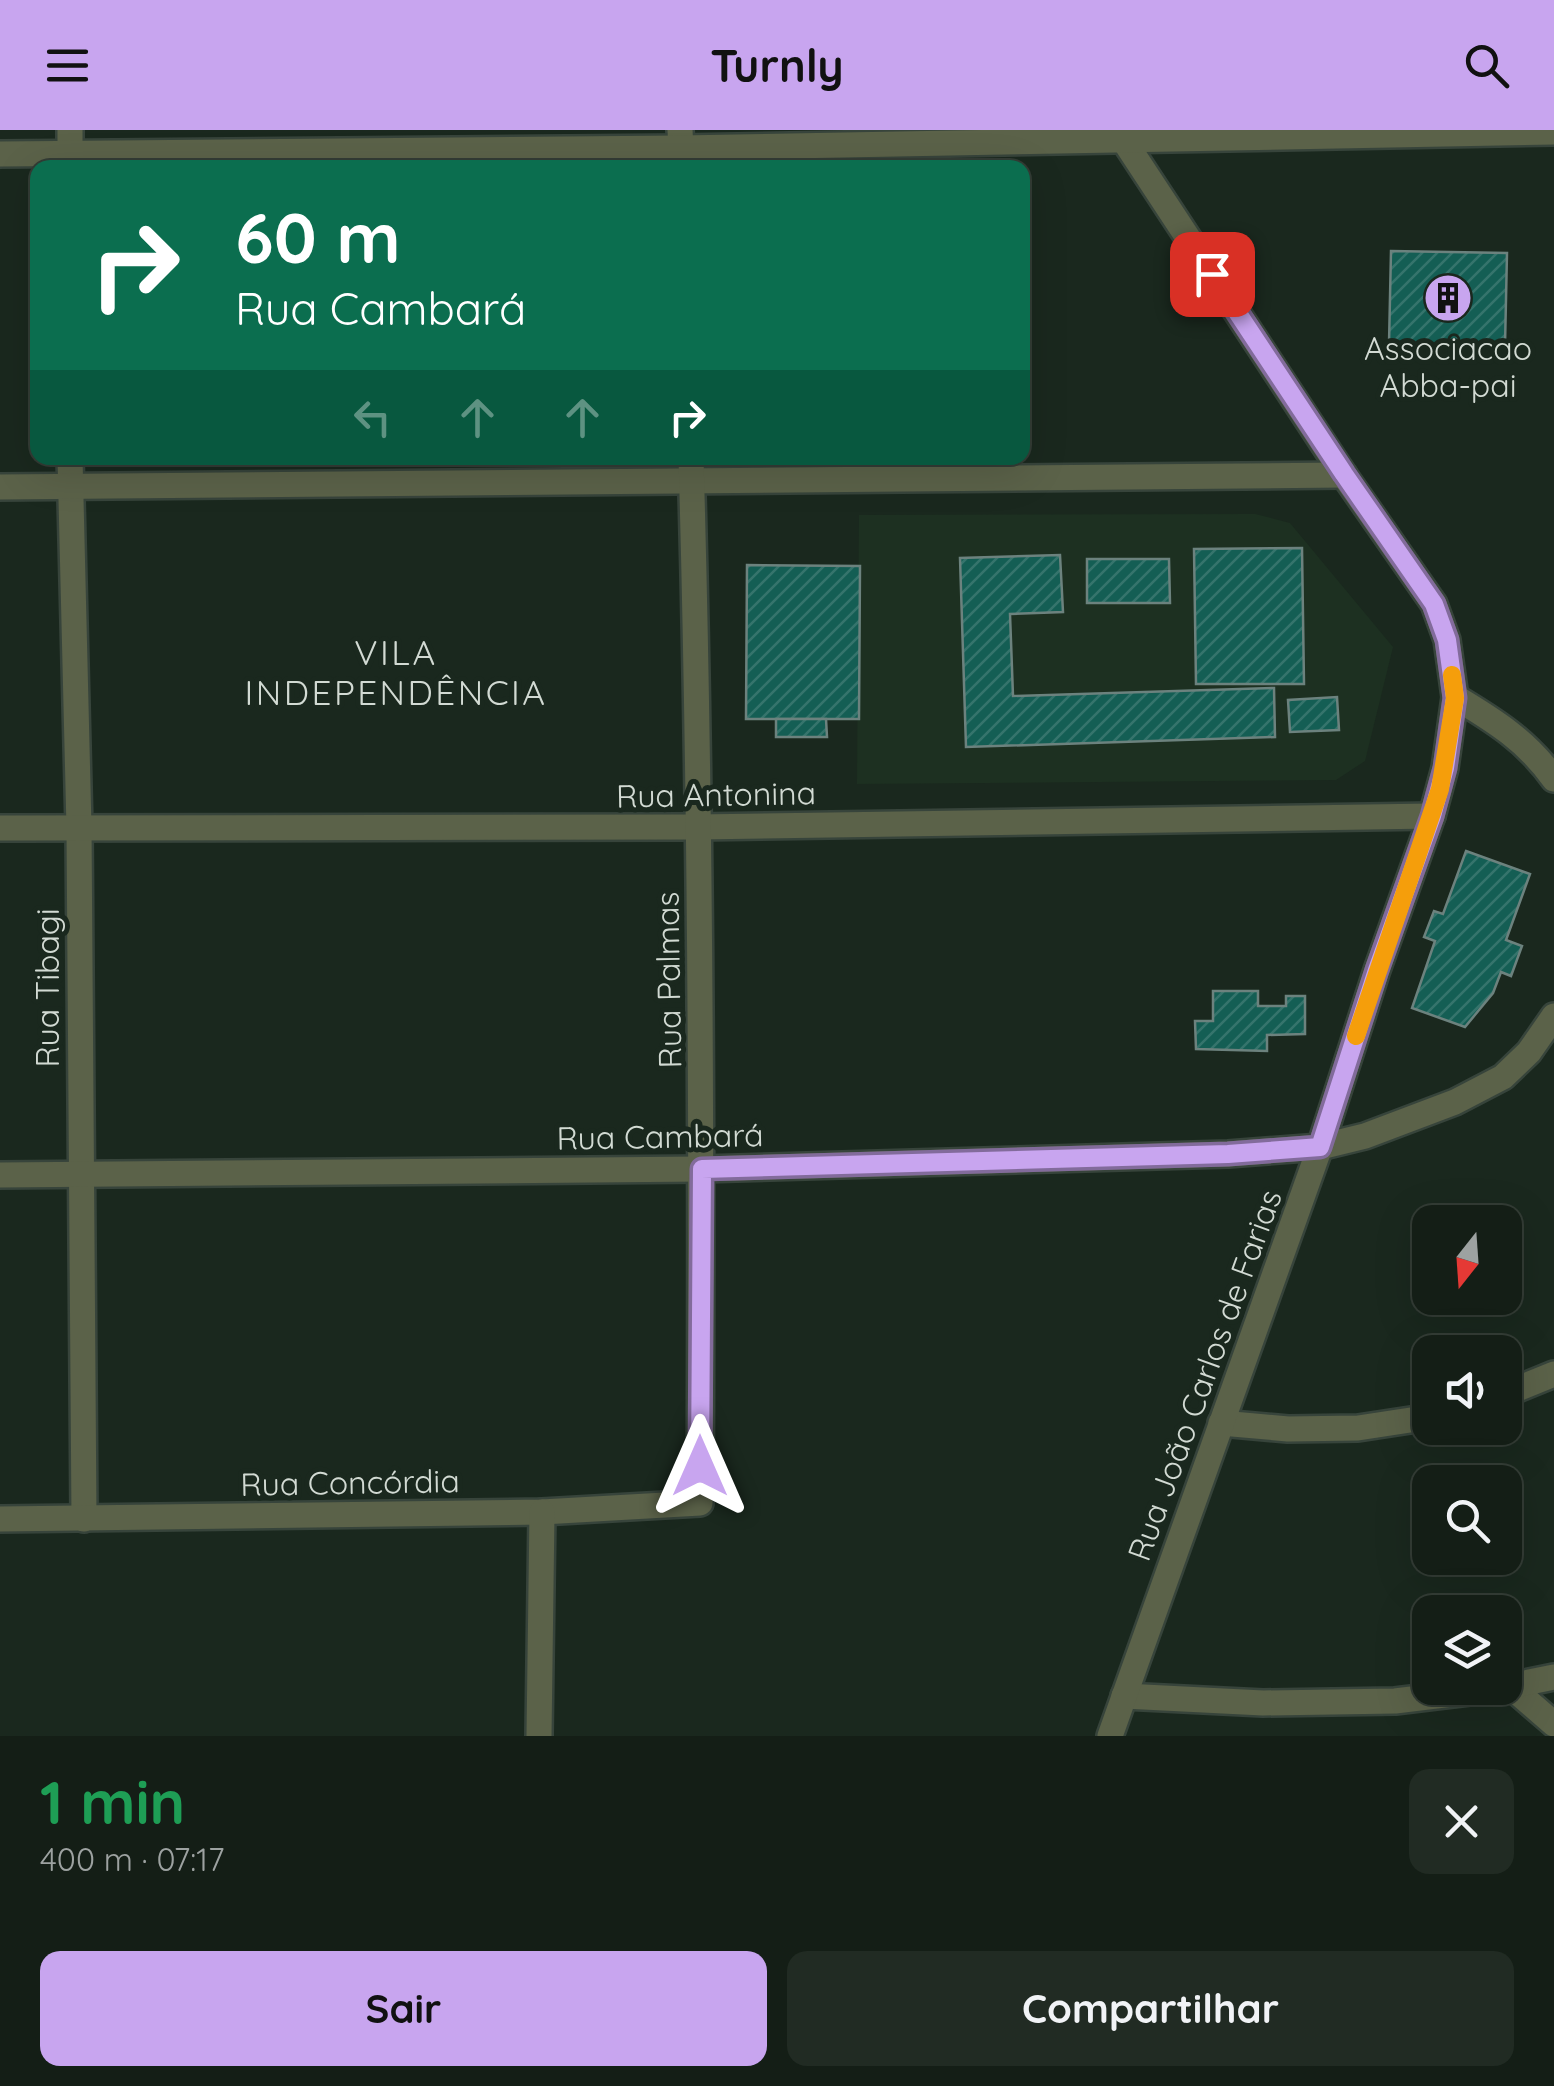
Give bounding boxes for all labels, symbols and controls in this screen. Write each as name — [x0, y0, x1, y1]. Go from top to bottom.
text: Turnly — [710, 37, 844, 93]
icon: menu — [40, 38, 95, 93]
icon: search — [1459, 38, 1514, 93]
text: 60 m — [235, 193, 401, 281]
icon: right — [70, 200, 200, 330]
pin — [1170, 232, 1255, 317]
icon: arrive — [1185, 247, 1240, 302]
building icon: Associacao Abba-pai — [1422, 272, 1474, 324]
text: Rua Cambará — [235, 280, 526, 336]
place label: Associacao Abba-pai — [1364, 328, 1532, 405]
icon: left — [345, 390, 400, 445]
icon: ahead — [450, 390, 505, 445]
icon: ahead — [555, 390, 610, 445]
icon: right — [660, 390, 715, 445]
district label: VILA INDEPENDÊNCIA — [245, 630, 547, 714]
street label: Rua Antonina — [616, 772, 816, 816]
street label: Rua Palmas — [646, 891, 690, 1069]
street label: Rua Tibagi — [27, 908, 67, 1068]
street label: Rua Cambará — [556, 1114, 764, 1158]
street label: Rua João Carlos de Farias — [1118, 1184, 1290, 1566]
north arrow — [1412, 1205, 1522, 1315]
map controls — [1412, 1205, 1522, 1705]
button: sound — [1412, 1335, 1522, 1445]
position arrow — [648, 1414, 752, 1518]
street label: Rua Concórdia — [240, 1460, 460, 1504]
button: search — [1412, 1465, 1522, 1575]
button: layers — [1412, 1595, 1522, 1705]
text: 1 min — [40, 1764, 185, 1839]
button: close — [1409, 1769, 1514, 1874]
text: 400 m · 07:17 — [40, 1839, 225, 1879]
button: Sair — [40, 1951, 767, 2066]
button: Compartilhar — [787, 1951, 1514, 2066]

